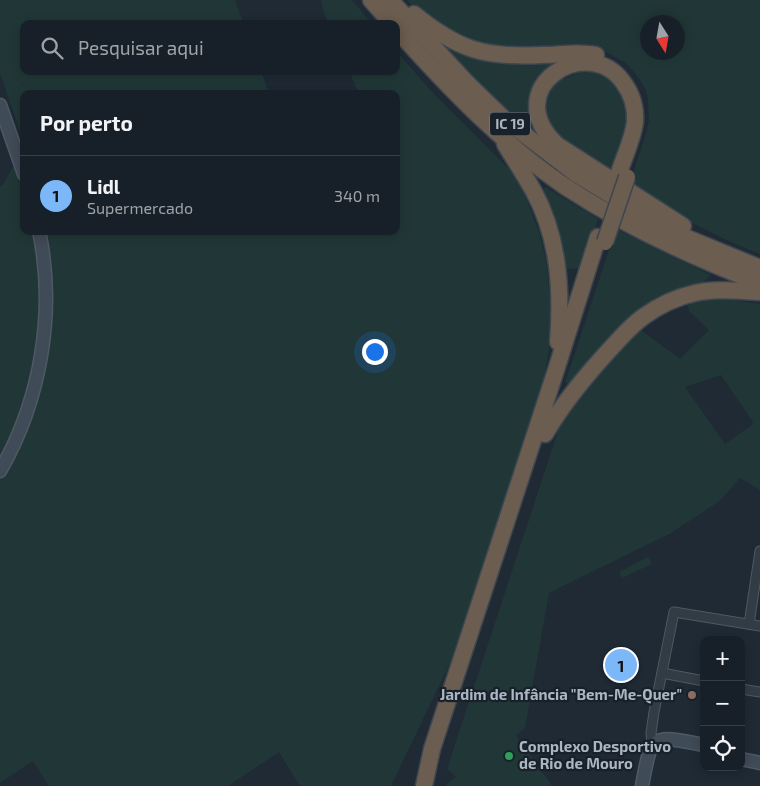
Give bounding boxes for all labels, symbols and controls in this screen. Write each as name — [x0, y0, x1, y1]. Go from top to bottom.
north arrow — [640, 15, 685, 60]
search box — [20, 20, 400, 75]
icon: search — [38, 34, 66, 62]
text: Pesquisar aqui — [78, 36, 204, 59]
text: Por perto — [40, 110, 133, 135]
road number: IC 19 — [490, 112, 530, 136]
text: Lidl — [87, 175, 120, 198]
text: 1 — [53, 186, 59, 205]
text: 340 m — [334, 186, 380, 205]
text: Supermercado — [87, 198, 193, 217]
your location — [362, 339, 388, 365]
map controls — [700, 636, 745, 771]
button: + — [700, 636, 745, 681]
pin: 1 — [605, 646, 637, 684]
button: − — [700, 681, 745, 726]
place label: Jardim de Infância "Bem-Me-Quer" — [440, 685, 682, 704]
marker: Jardim de Infância "Bem-Me-Quer" — [686, 689, 698, 701]
button: locate — [700, 726, 745, 771]
place label: Complexo Desportivo de Rio de Mouro — [519, 737, 671, 772]
marker: Complexo Desportivo de Rio de Mouro — [503, 750, 515, 762]

